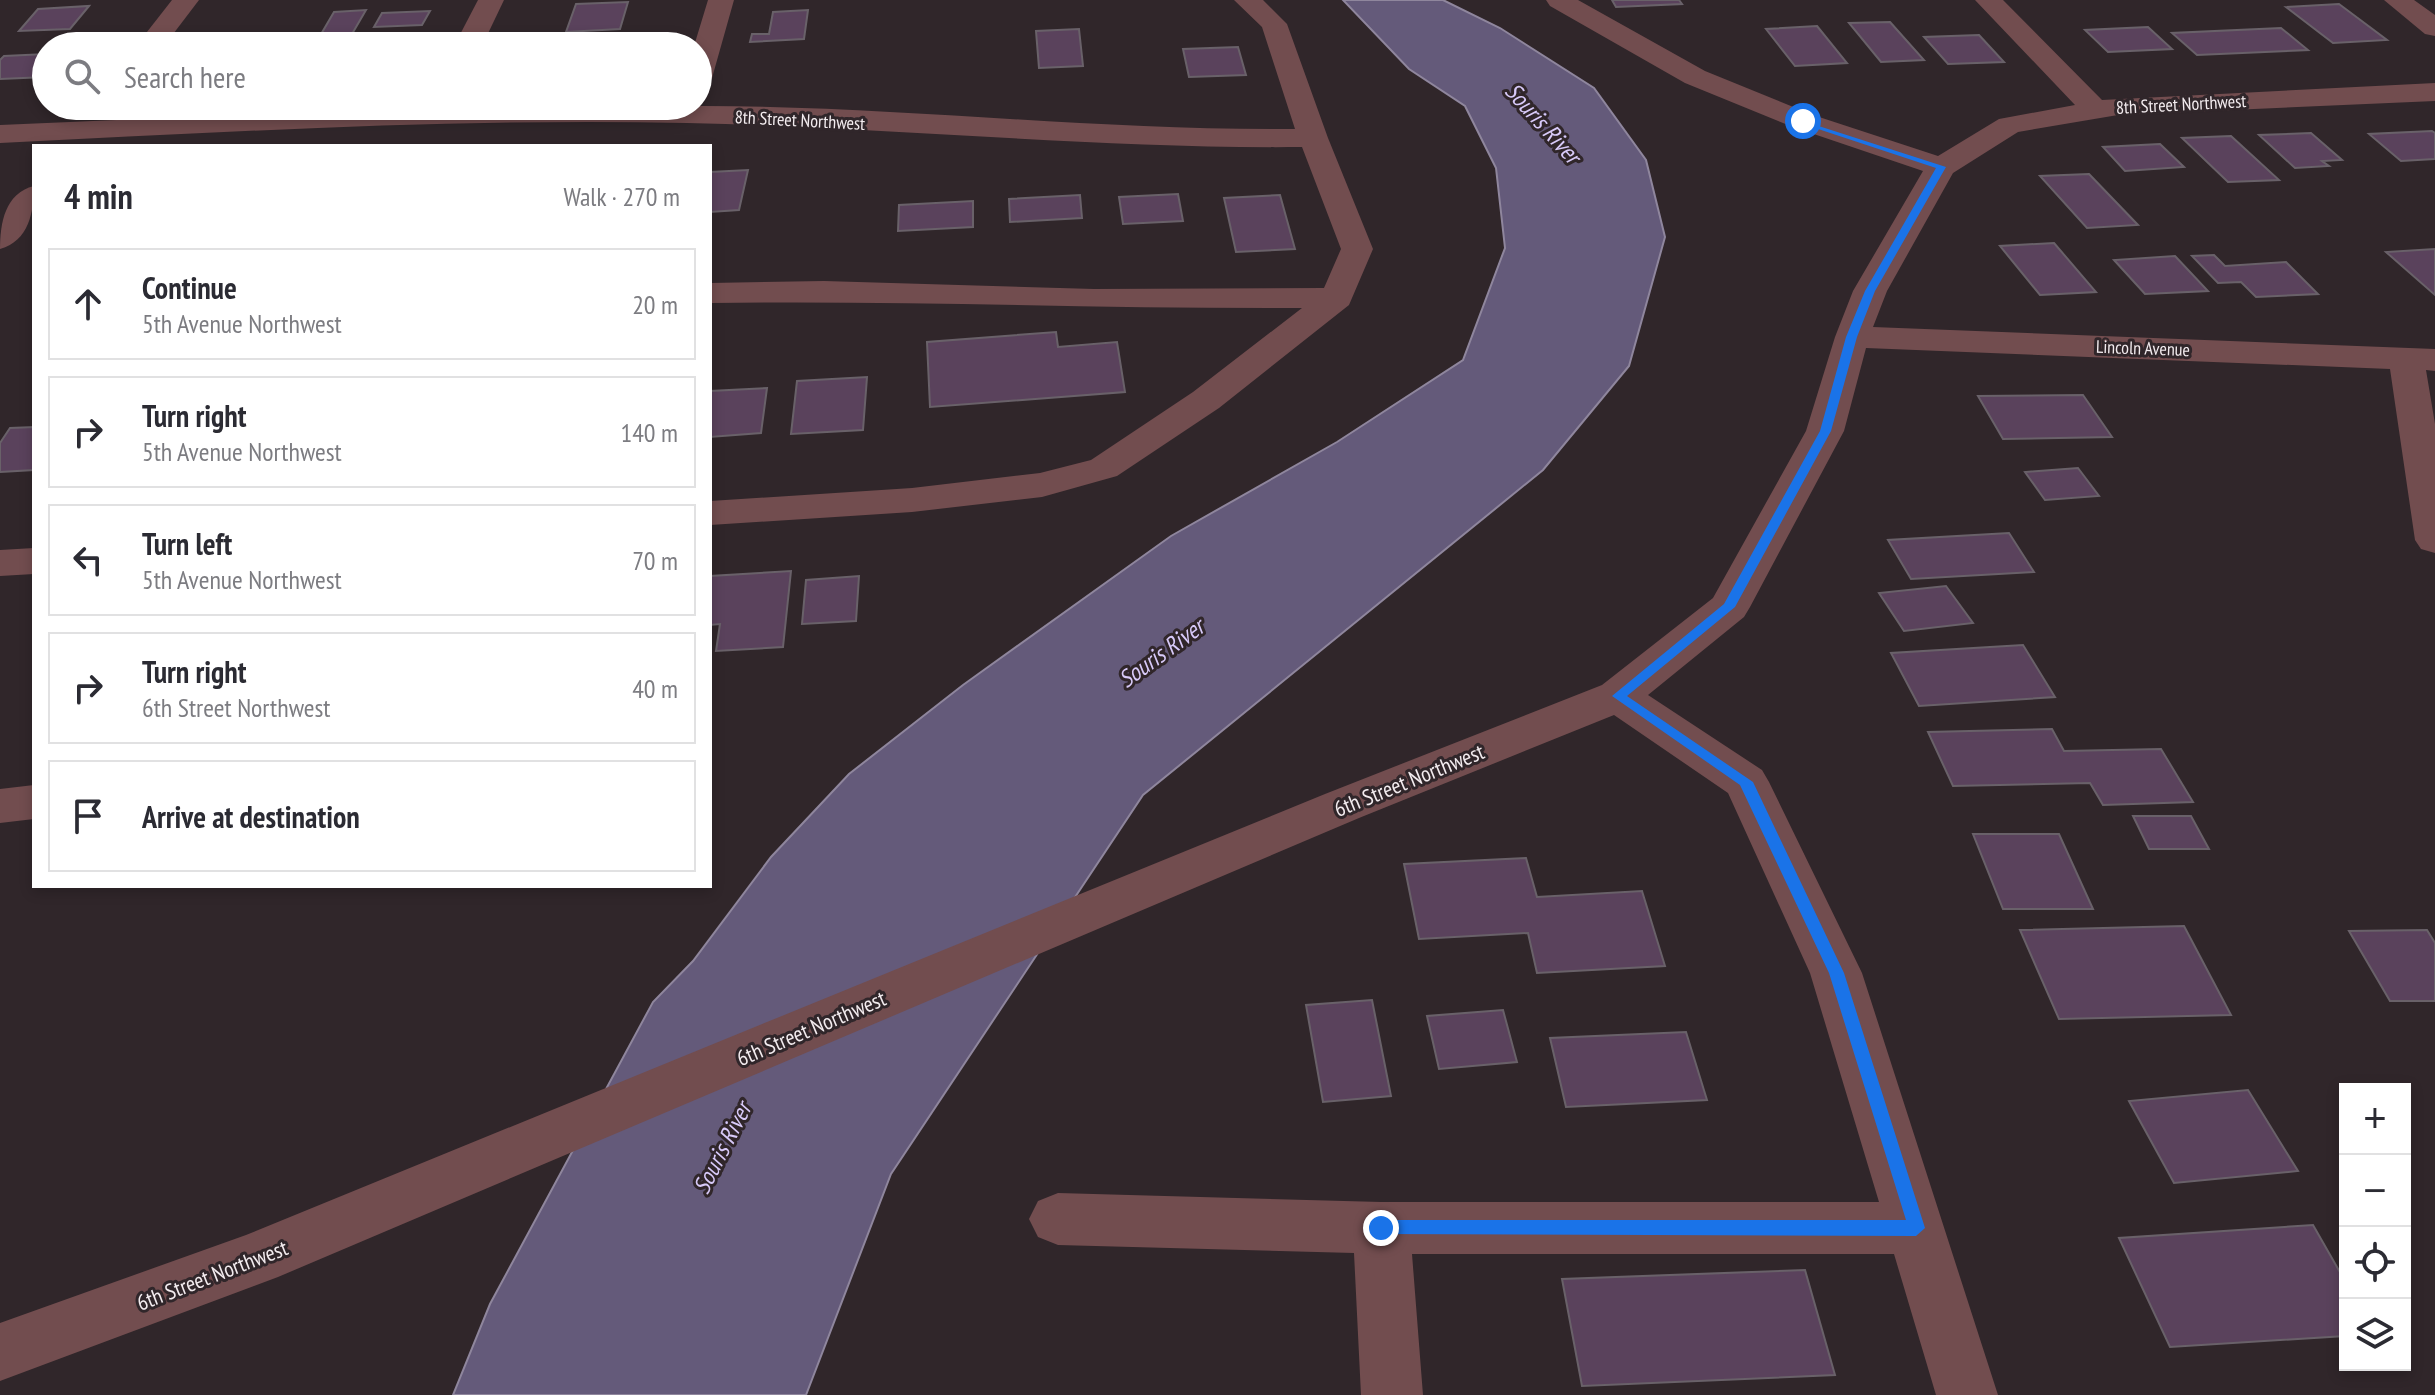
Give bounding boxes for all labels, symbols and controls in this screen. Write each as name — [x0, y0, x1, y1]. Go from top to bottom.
search box — [32, 32, 712, 120]
icon: search — [60, 54, 104, 98]
text: Search here — [124, 57, 246, 96]
water label: Souris River — [1499, 76, 1590, 173]
street label: 8th Street Northwest — [2115, 89, 2247, 119]
route start — [1785, 103, 1821, 139]
street label: 8th Street Northwest — [734, 105, 866, 135]
text: 4 min — [64, 174, 133, 218]
text: Walk · 270 m — [563, 180, 680, 213]
text: Continue — [142, 268, 237, 307]
icon: ahead — [66, 282, 110, 326]
text: 20 m — [632, 288, 678, 321]
text: 5th Avenue Northwest — [142, 307, 342, 340]
street label: Lincoln Avenue — [2096, 335, 2190, 361]
text: Turn right — [142, 396, 246, 435]
icon: right — [66, 410, 110, 454]
text: 140 m — [620, 416, 678, 449]
text: 5th Avenue Northwest — [142, 435, 342, 468]
text: Turn left — [142, 524, 232, 563]
icon: left — [66, 538, 110, 582]
text: 70 m — [632, 544, 678, 577]
text: 5th Avenue Northwest — [142, 563, 342, 596]
water label: Souris River — [1112, 609, 1213, 695]
text: Turn right — [142, 652, 246, 691]
icon: right — [66, 666, 110, 710]
text: 40 m — [632, 672, 678, 705]
text: 6th Street Northwest — [142, 691, 330, 724]
street label: 6th Street Northwest — [1330, 737, 1488, 823]
icon: arrive — [66, 794, 110, 838]
text: Arrive at destination — [142, 797, 360, 836]
street label: 6th Street Northwest — [732, 984, 890, 1072]
map controls — [2339, 1083, 2411, 1371]
button: + — [2339, 1083, 2411, 1155]
water label: Souris River — [686, 1094, 760, 1199]
button: − — [2339, 1155, 2411, 1227]
route end — [1363, 1210, 1399, 1246]
button: locate — [2339, 1227, 2411, 1299]
street label: 6th Street Northwest — [133, 1233, 291, 1317]
button: layers — [2339, 1299, 2411, 1371]

